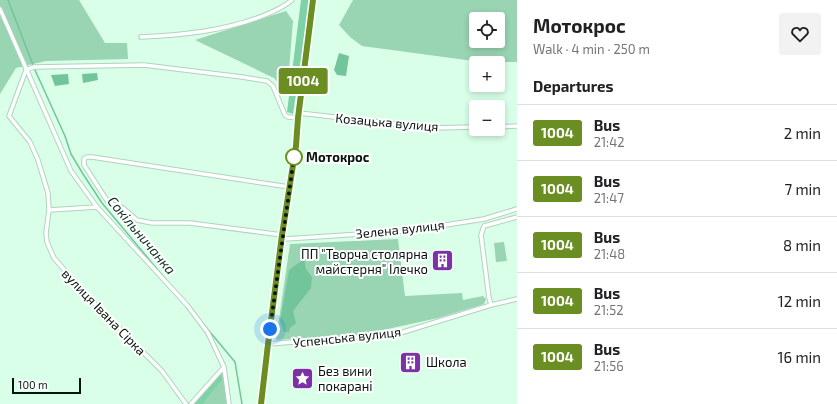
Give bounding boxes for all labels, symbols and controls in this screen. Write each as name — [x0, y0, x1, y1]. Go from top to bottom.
map controls — [469, 12, 505, 136]
button: locate — [469, 12, 505, 48]
button: heart — [779, 13, 821, 55]
text: Мотокрос — [533, 14, 626, 37]
text: Walk · 4 min · 250 m — [533, 41, 650, 57]
button: + — [469, 56, 505, 92]
line badge: 1004 — [275, 68, 331, 94]
text: 1004 — [287, 72, 319, 89]
text: Departures — [533, 77, 613, 95]
button: − — [469, 100, 505, 136]
street label: Козацька вулиця — [335, 110, 439, 134]
text: Bus — [594, 116, 620, 134]
text: 1004 — [541, 124, 574, 141]
text: 2 min — [784, 124, 821, 142]
text: 21:42 — [594, 134, 625, 150]
marker: Мотокрос — [285, 148, 303, 166]
place label: Мотокрос — [306, 149, 370, 165]
text: Bus — [594, 172, 620, 190]
text: 1004 — [541, 180, 574, 197]
text: 7 min — [784, 180, 821, 198]
text: 21:47 — [594, 190, 624, 206]
water label: Сокільничанка — [104, 192, 180, 278]
street label: Зелена вулиця — [355, 216, 445, 242]
text: Bus — [594, 228, 620, 246]
text: 1004 — [541, 236, 574, 253]
text: 8 min — [783, 236, 821, 254]
place label: ПП "Творча столярна майстерня" Ілечко — [301, 246, 428, 277]
text: 21:48 — [594, 246, 625, 262]
building icon: ПП "Творча столярна майстерня" Ілечко — [430, 248, 456, 274]
street label: вулиця Івана Сірка — [59, 265, 149, 359]
text: Bus — [594, 284, 620, 302]
text: 1004 — [541, 292, 574, 309]
text: 12 min — [778, 292, 821, 310]
text: 21:52 — [594, 302, 623, 318]
your location — [260, 319, 280, 339]
street label: Успенська вулиця — [292, 323, 402, 351]
text: Bus — [594, 340, 620, 358]
text: 1004 — [541, 348, 574, 365]
text: 16 min — [778, 348, 821, 366]
building icon: Школа — [397, 349, 423, 375]
place label: Школа — [426, 354, 467, 370]
text: 21:56 — [594, 358, 624, 374]
place label: Без вини покарані — [318, 363, 373, 394]
place icon: Без вини покарані — [290, 365, 316, 391]
scale bar — [12, 376, 81, 395]
text: 100 m — [18, 378, 48, 391]

